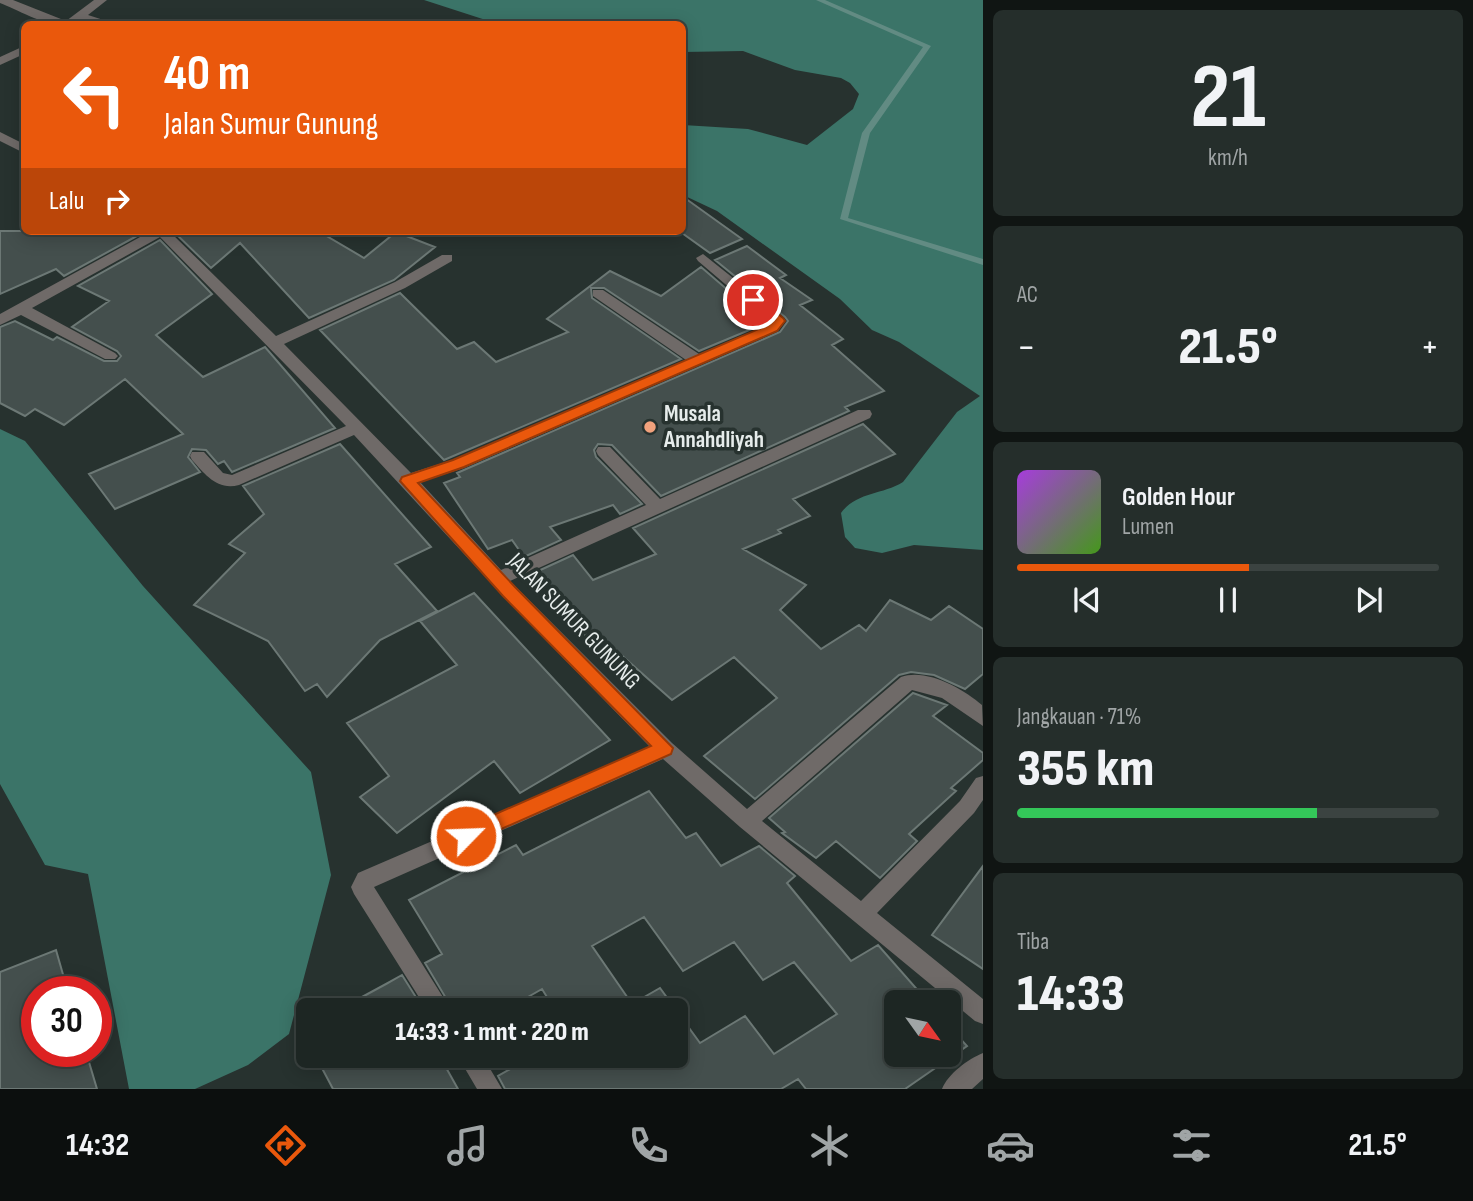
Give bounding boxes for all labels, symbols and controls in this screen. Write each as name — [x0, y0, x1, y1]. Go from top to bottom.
text: 21 — [1190, 44, 1266, 153]
text: 40 m — [164, 45, 250, 104]
icon: left — [49, 49, 140, 140]
text: Jalan Sumur Gunung — [164, 105, 378, 144]
text: km/h — [1208, 144, 1248, 172]
icon: right — [98, 182, 136, 220]
text: Lalu — [49, 186, 84, 217]
pin — [723, 270, 783, 330]
icon: arrive — [734, 281, 772, 319]
text: AC — [1017, 281, 1038, 309]
text: 21.5° — [1178, 316, 1278, 379]
text: − — [1017, 325, 1036, 370]
text: + — [1420, 325, 1439, 370]
place label: Musala Annahdliyah — [663, 400, 764, 454]
marker: Musala Annahdliyah — [642, 419, 658, 435]
text: Golden Hour — [1122, 482, 1235, 513]
text: Lumen — [1122, 513, 1174, 541]
street label: JALAN SUMUR GUNUNG — [501, 546, 646, 695]
icon: previous — [1068, 581, 1106, 619]
icon: pause — [1209, 581, 1247, 619]
icon: next — [1350, 581, 1388, 619]
text: Jangkauan · 71% — [1017, 703, 1141, 731]
text: 355 km — [1017, 738, 1154, 801]
position arrow — [429, 799, 503, 873]
text: Tiba — [1017, 928, 1049, 956]
text: 14:33 — [1017, 963, 1125, 1026]
speed limit sign: 30 — [21, 976, 112, 1067]
north arrow — [884, 990, 961, 1068]
map controls — [884, 990, 961, 1067]
text: 14:33 · 1 mnt · 220 m — [395, 1017, 589, 1048]
icon: directions — [261, 1121, 310, 1170]
icon: music — [443, 1121, 492, 1170]
icon: phone — [624, 1121, 673, 1170]
icon: climate — [805, 1121, 854, 1170]
icon: car — [986, 1121, 1035, 1170]
icon: filters — [1167, 1121, 1216, 1170]
text: 14:32 — [66, 1126, 129, 1165]
text: 21.5° — [1348, 1126, 1407, 1165]

